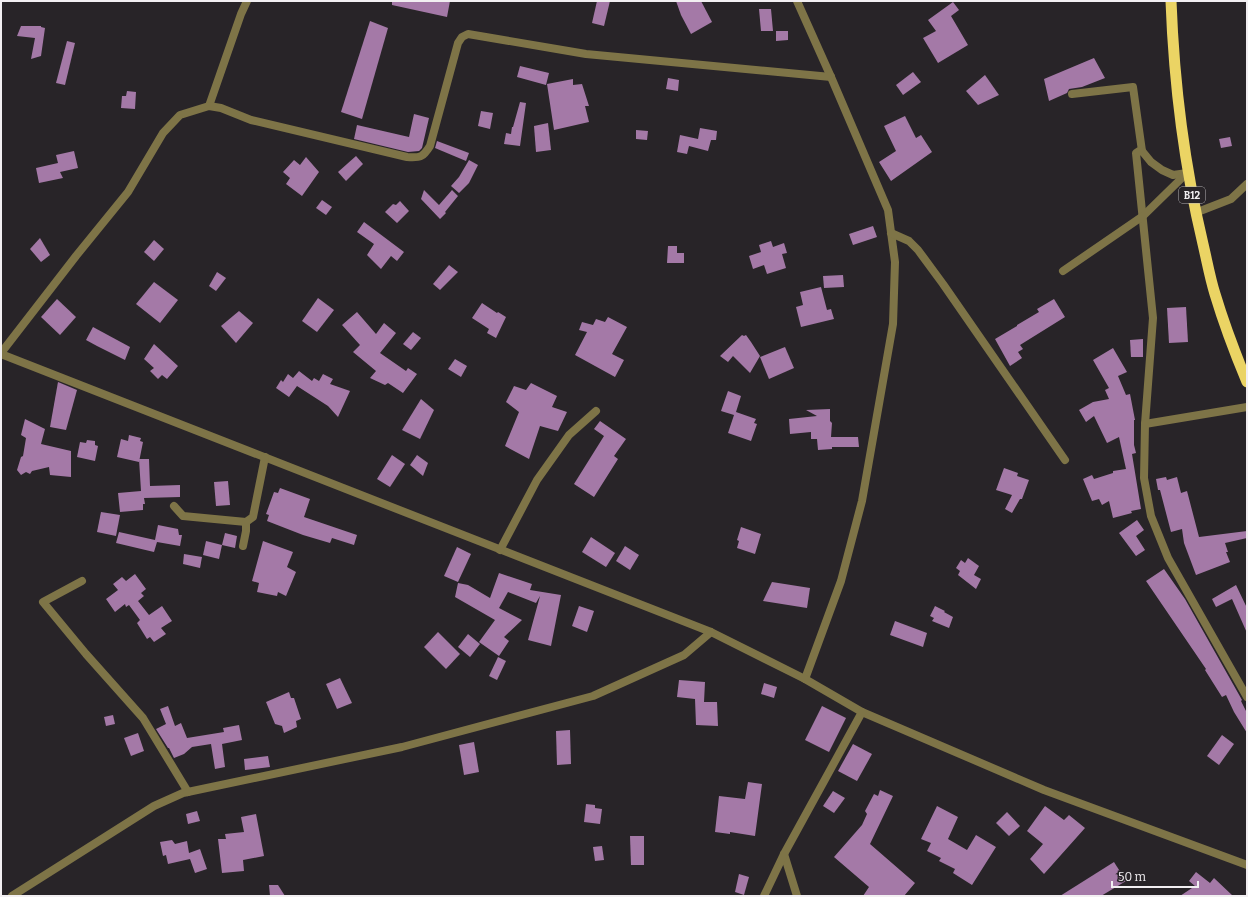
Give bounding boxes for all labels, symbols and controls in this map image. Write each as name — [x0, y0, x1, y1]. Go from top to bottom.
road number: B12 — [1179, 187, 1205, 203]
scale bar — [1112, 863, 1198, 889]
text: 50 m — [1118, 870, 1147, 884]

